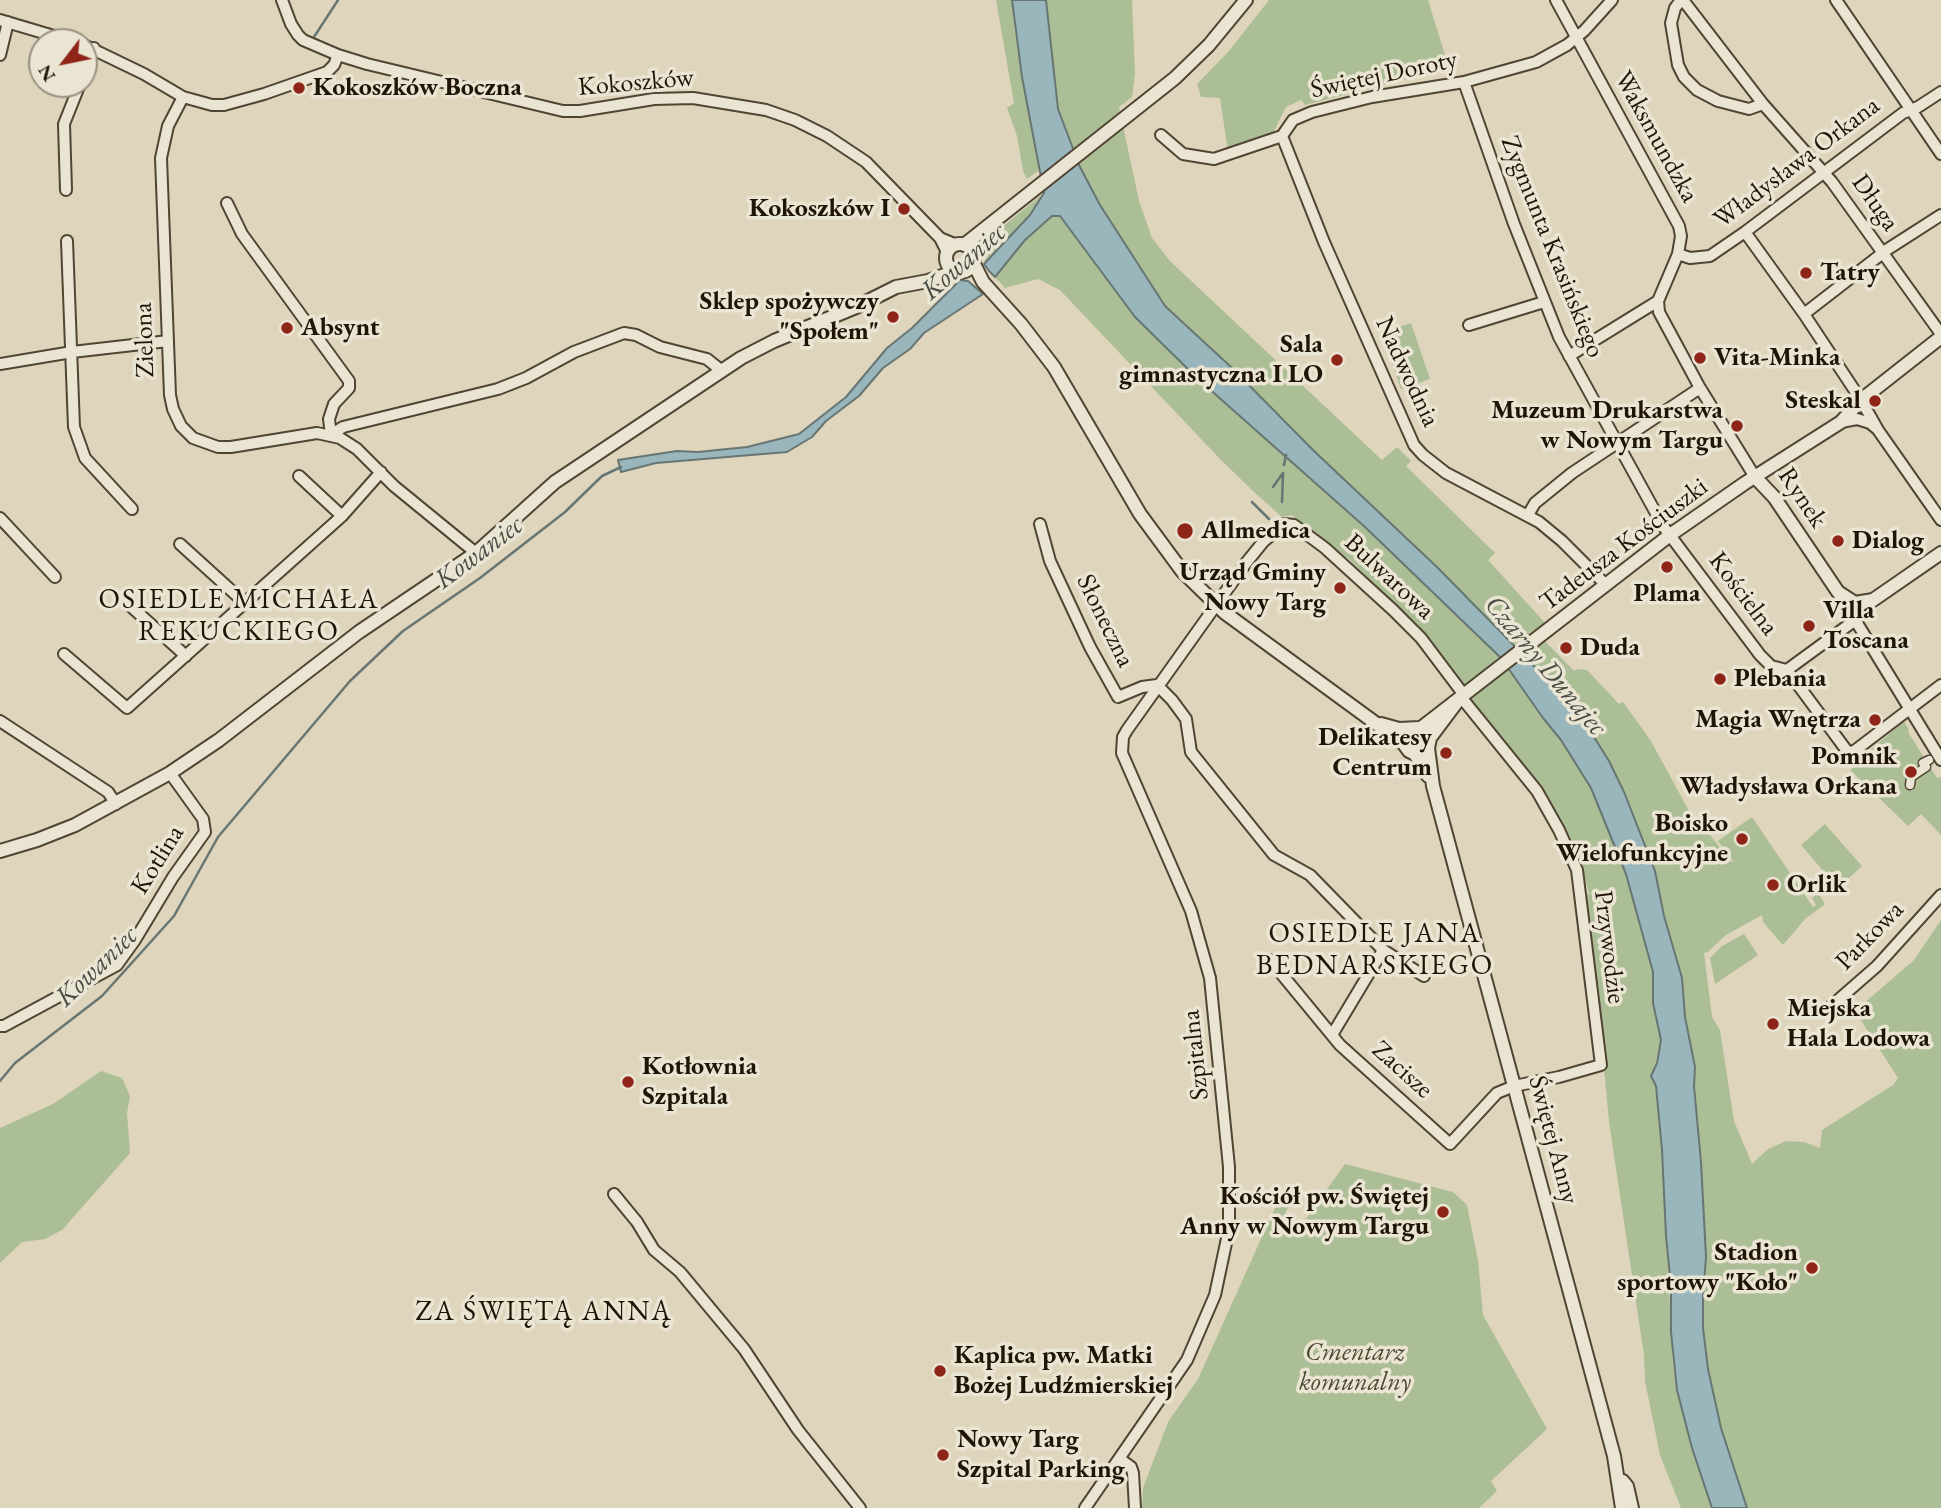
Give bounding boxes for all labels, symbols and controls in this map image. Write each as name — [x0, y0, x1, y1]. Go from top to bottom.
north arrow — [28, 28, 98, 98]
street label: Świętej Doroty — [1308, 44, 1460, 106]
text: N — [32, 60, 61, 86]
street label: Kokoszków — [577, 62, 695, 104]
street label: Waksmundzka — [1607, 66, 1705, 208]
place label: Kokoszków Boczna — [313, 72, 522, 104]
marker: Kokoszków Boczna — [291, 80, 307, 96]
street label: Władysława Orkana — [1708, 90, 1886, 236]
street label: Zygmunta Krasińskiego — [1493, 132, 1611, 362]
street label: Długa — [1844, 169, 1906, 237]
place label: Kokoszków I — [749, 193, 890, 225]
marker: Kokoszków I — [896, 201, 912, 217]
water label: Kowaniec — [915, 216, 1013, 308]
place label: Tatry — [1820, 257, 1880, 289]
marker: Tatry — [1798, 265, 1814, 281]
place label: Sklep spożywczy "Społem" — [700, 286, 879, 348]
street label: Zielona — [128, 302, 162, 378]
marker: Sklep spożywczy "Społem" — [885, 309, 901, 325]
place label: Absynt — [301, 312, 380, 344]
street label: Nadwodnia — [1368, 312, 1446, 432]
marker: Absynt — [279, 320, 295, 336]
place label: Sala gimnastyczna I LO — [1119, 329, 1323, 390]
place label: Vita-Minka — [1714, 342, 1840, 374]
marker: Vita-Minka — [1692, 350, 1708, 366]
marker: Sala gimnastyczna I LO — [1329, 352, 1345, 368]
place label: Steskal — [1785, 385, 1861, 417]
marker: Steskal — [1867, 393, 1883, 409]
place label: Muzeum Drukarstwa w Nowym Targu — [1491, 395, 1723, 457]
marker: Muzeum Drukarstwa w Nowym Targu — [1729, 418, 1745, 434]
street label: Rynek — [1771, 462, 1833, 534]
street label: Tadeusza Kościuszki — [1534, 472, 1714, 618]
water label: Kowaniec — [428, 509, 530, 597]
place label: Allmedica — [1201, 515, 1310, 547]
marker: Allmedica — [1175, 521, 1195, 541]
place label: Dialog — [1852, 525, 1924, 557]
street label: Bulwarowa — [1337, 527, 1441, 627]
marker: Dialog — [1830, 533, 1846, 549]
street label: Kościelna — [1702, 546, 1784, 642]
place label: Urząd Gminy Nowy Targ — [1179, 557, 1326, 618]
marker: Plama — [1659, 559, 1675, 575]
street label: Słoneczna — [1069, 569, 1141, 673]
place label: Plama — [1634, 578, 1700, 610]
marker: Urząd Gminy Nowy Targ — [1332, 580, 1348, 596]
district label: OSIEDLE MICHAŁA REKUCKIEGO — [100, 583, 378, 649]
water label: Czarny Dunajec — [1477, 589, 1613, 743]
place label: Villa Toscana — [1823, 595, 1909, 656]
marker: Villa Toscana — [1801, 618, 1817, 634]
place label: Duda — [1580, 632, 1640, 664]
marker: Duda — [1558, 640, 1574, 656]
place label: Plebania — [1734, 663, 1826, 695]
marker: Plebania — [1712, 671, 1728, 687]
place label: Magia Wnętrza — [1695, 704, 1861, 736]
marker: Magia Wnętrza — [1867, 712, 1883, 728]
place label: Delikatesy Centrum — [1318, 722, 1432, 784]
place label: Pomnik Władysława Orkana — [1680, 741, 1897, 802]
marker: Delikatesy Centrum — [1438, 745, 1454, 761]
marker: Pomnik Władysława Orkana — [1903, 764, 1919, 780]
place label: Boisko Wielofunkcyjne — [1556, 808, 1728, 870]
street label: Kotlina — [125, 820, 191, 900]
marker: Boisko Wielofunkcyjne — [1734, 831, 1750, 847]
place label: Orlik — [1787, 869, 1847, 901]
marker: Orlik — [1765, 877, 1781, 893]
street label: Przywodzie — [1587, 889, 1631, 1005]
street label: Parkowa — [1829, 895, 1911, 977]
district label: OSIEDLE JANA BEDNARSKIEGO — [1257, 917, 1493, 983]
water label: Kowaniec — [49, 920, 145, 1014]
place label: Miejska Hala Lodowa — [1787, 993, 1930, 1054]
street label: Szpitalna — [1176, 1008, 1216, 1102]
marker: Miejska Hala Lodowa — [1765, 1016, 1781, 1032]
street label: Zacisze — [1365, 1035, 1439, 1105]
place label: Kotłownia Szpitala — [642, 1051, 757, 1112]
street label: Świętej Anny — [1521, 1072, 1585, 1208]
marker: Kotłownia Szpitala — [620, 1074, 636, 1090]
place label: Kościół pw. Świętej Anny w Nowym Targu — [1180, 1181, 1429, 1242]
marker: Kościół pw. Świętej Anny w Nowym Targu — [1435, 1204, 1451, 1220]
place label: Stadion sportowy "Koło" — [1617, 1237, 1798, 1298]
marker: Stadion sportowy "Koło" — [1804, 1260, 1820, 1276]
district label: ZA ŚWIĘTĄ ANNĄ — [417, 1295, 671, 1329]
park label: Cmentarz komunalny — [1299, 1337, 1411, 1398]
place label: Kaplica pw. Matki Bożej Ludźmierskiej — [954, 1340, 1173, 1402]
marker: Kaplica pw. Matki Bożej Ludźmierskiej — [932, 1363, 948, 1379]
place label: Nowy Targ Szpital Parking — [957, 1424, 1125, 1486]
marker: Nowy Targ Szpital Parking — [935, 1447, 951, 1463]

